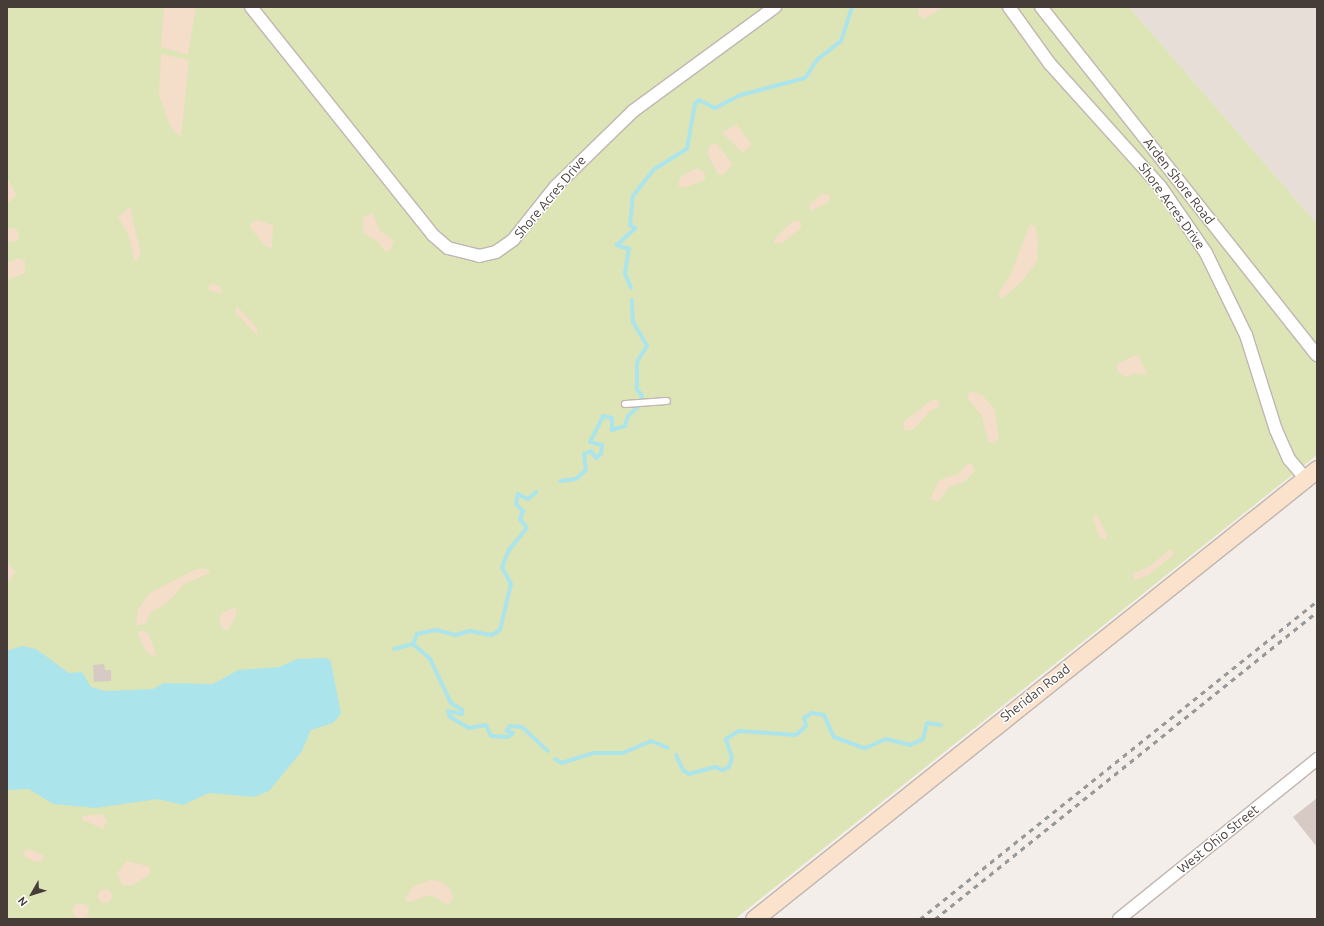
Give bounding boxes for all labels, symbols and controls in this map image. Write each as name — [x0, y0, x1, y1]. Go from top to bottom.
street label: Arden Shore Road — [1140, 135, 1218, 227]
street label: Shore Acres Drive — [511, 153, 589, 241]
street label: Shore Acres Drive — [1135, 160, 1209, 252]
street label: Sheridan Road — [997, 661, 1073, 725]
street label: West Ohio Street — [1174, 801, 1262, 877]
north arrow — [12, 874, 52, 914]
text: N — [15, 895, 30, 909]

